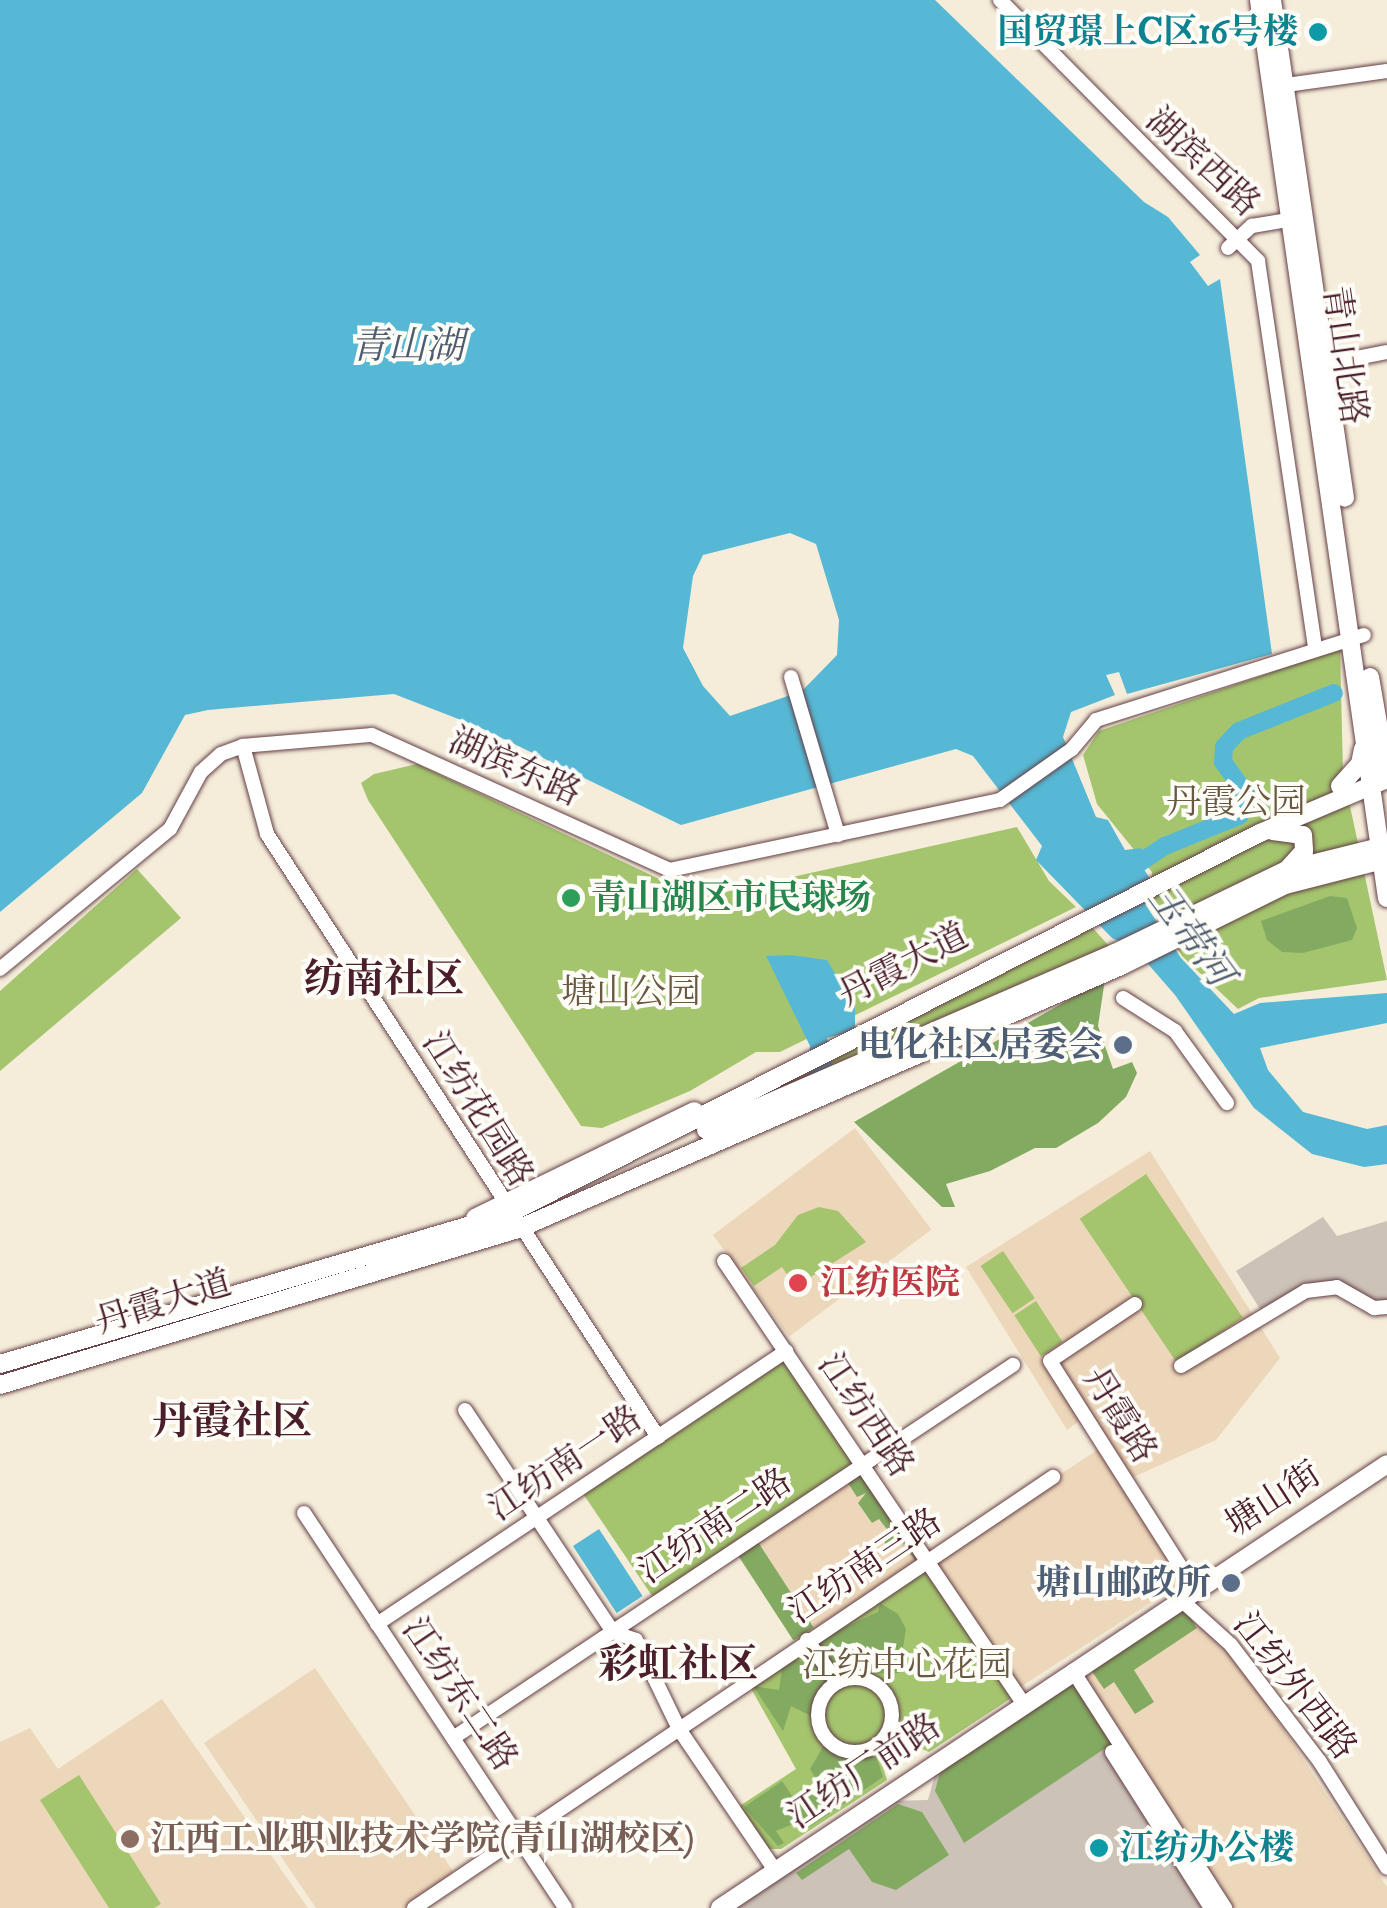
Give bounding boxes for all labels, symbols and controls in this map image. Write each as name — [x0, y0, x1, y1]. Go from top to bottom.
place label: 国贸璟上C区16号楼 — [997, 11, 1298, 53]
marker: 国贸璟上C区16号楼 — [1307, 21, 1329, 43]
street label: 湖滨西路 — [1137, 99, 1269, 225]
street label: 青山北路 — [1314, 283, 1376, 427]
water label: 青山湖 — [350, 324, 464, 370]
street label: 湖滨东路 — [443, 719, 587, 815]
park label: 丹霞公园 — [1166, 781, 1306, 823]
water label: 玉带河 — [1138, 876, 1242, 996]
place label: 青山湖区市民球场 — [591, 877, 871, 919]
marker: 青山湖区市民球场 — [560, 887, 582, 909]
street label: 丹霞大道 — [831, 915, 975, 1015]
district label: 纺南社区 — [304, 956, 464, 1004]
park label: 塘山公园 — [561, 971, 701, 1013]
street label: 江纺花园路 — [414, 1024, 542, 1194]
place label: 电化社区居委会 — [858, 1024, 1103, 1066]
marker: 电化社区居委会 — [1112, 1034, 1134, 1056]
street label: 丹霞大道 — [90, 1261, 236, 1343]
place label: 江纺医院 — [820, 1262, 960, 1304]
marker: 江纺医院 — [785, 1270, 811, 1296]
street label: 江纺西路 — [809, 1345, 923, 1485]
street label: 丹霞路 — [1074, 1359, 1166, 1471]
street label: 江纺南一路 — [481, 1397, 649, 1529]
district label: 丹霞社区 — [152, 1398, 312, 1446]
street label: 塘山街 — [1218, 1453, 1328, 1545]
street label: 江纺南二路 — [631, 1460, 799, 1592]
street label: 江纺南三路 — [781, 1500, 949, 1632]
place label: 塘山邮政所 — [1036, 1562, 1211, 1604]
marker: 塘山邮政所 — [1220, 1572, 1242, 1594]
street label: 江纺外西路 — [1225, 1604, 1365, 1768]
street label: 江纺东二路 — [394, 1610, 526, 1778]
district label: 彩虹社区 — [598, 1641, 758, 1689]
park label: 江纺中心花园 — [802, 1644, 1012, 1686]
street label: 江纺厂前路 — [780, 1705, 948, 1837]
place label: 江西工业职业技术学院(青山湖校区) — [150, 1818, 694, 1860]
place label: 江纺办公楼 — [1119, 1827, 1294, 1869]
marker: 江西工业职业技术学院(青山湖校区) — [119, 1828, 141, 1850]
marker: 江纺办公楼 — [1088, 1837, 1110, 1859]

